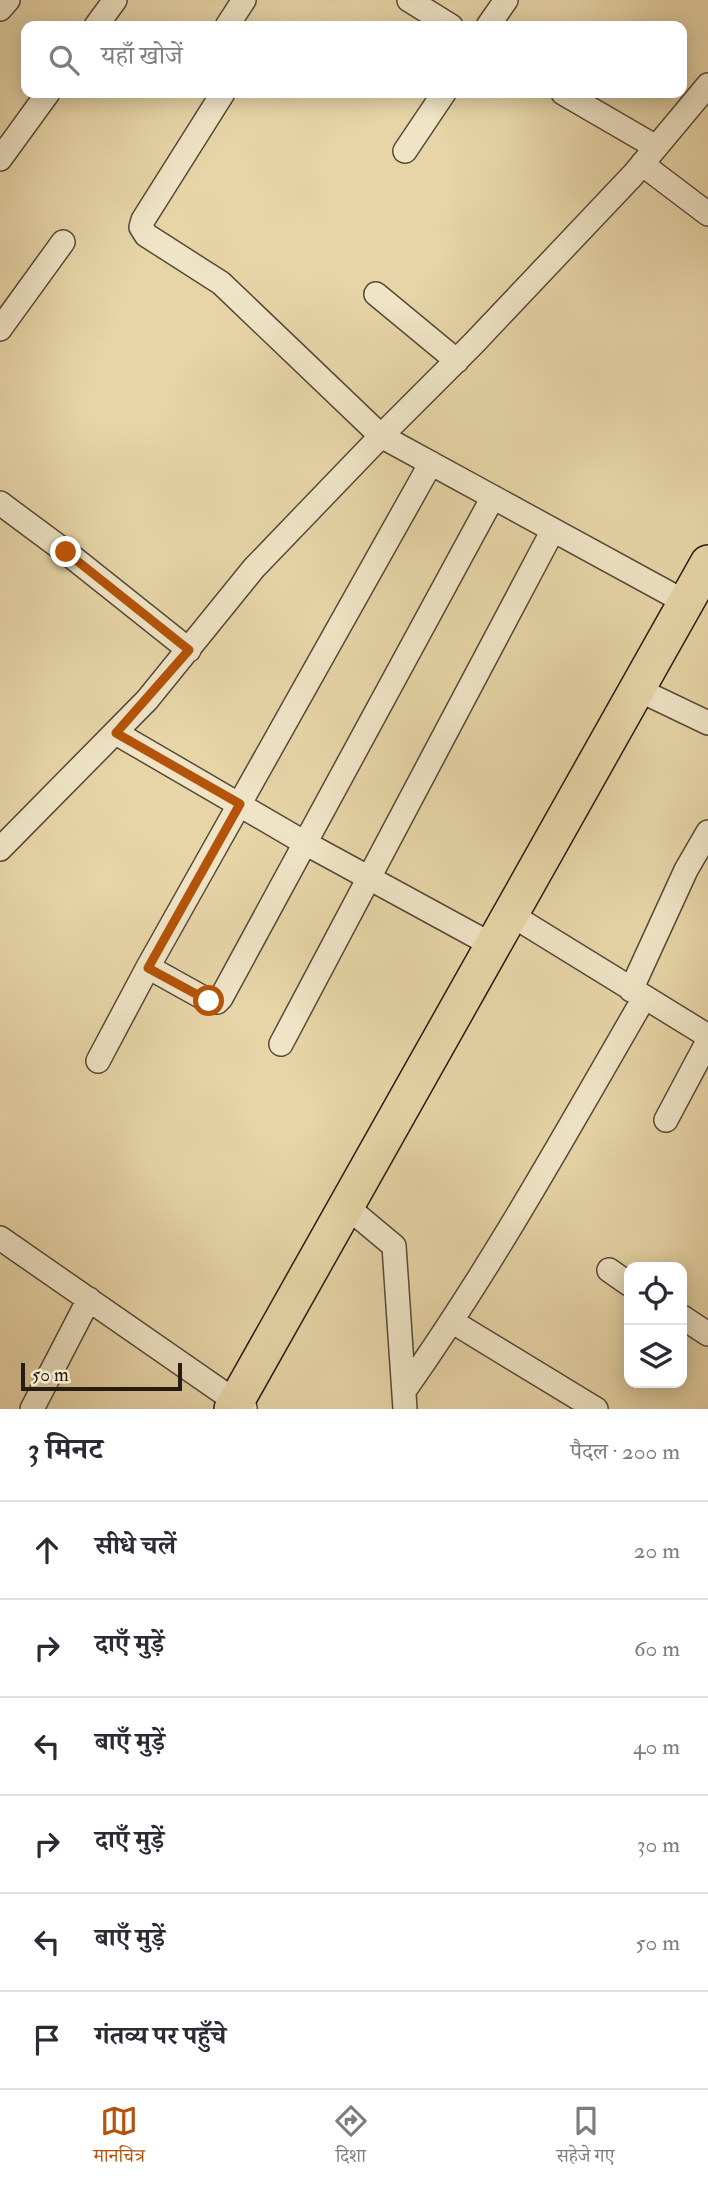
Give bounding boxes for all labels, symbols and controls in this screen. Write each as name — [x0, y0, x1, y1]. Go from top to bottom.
search box — [21, 21, 687, 98]
text: यहाँ खोजें — [101, 40, 183, 72]
icon: search — [45, 41, 83, 79]
route end — [50, 536, 81, 567]
route start — [193, 985, 224, 1016]
map controls — [624, 1262, 687, 1388]
button: locate — [624, 1262, 687, 1325]
button: layers — [624, 1325, 687, 1388]
scale bar — [21, 1360, 182, 1392]
text: 50 m — [32, 1363, 69, 1387]
text: 3 मिनट — [28, 1431, 103, 1468]
text: पैदल · 200 m — [570, 1437, 680, 1466]
text: सीधे चलें — [95, 1530, 176, 1562]
icon: ahead — [28, 1531, 66, 1569]
text: 20 m — [634, 1536, 680, 1565]
text: दाएँ मुड़ें — [95, 1628, 164, 1660]
icon: right — [28, 1629, 66, 1667]
text: 60 m — [634, 1634, 680, 1663]
text: बाएँ मुड़ें — [95, 1726, 165, 1758]
icon: left — [28, 1727, 66, 1765]
text: 40 m — [633, 1732, 680, 1761]
text: दाएँ मुड़ें — [95, 1824, 164, 1856]
icon: right — [28, 1825, 66, 1863]
text: 30 m — [637, 1830, 680, 1859]
text: बाएँ मुड़ें — [95, 1922, 165, 1954]
icon: left — [28, 1923, 66, 1961]
text: 50 m — [636, 1928, 680, 1957]
text: गंतव्य पर पहुँचे — [95, 2020, 226, 2052]
icon: arrive — [28, 2021, 66, 2059]
tab: मानचित्र — [93, 2102, 145, 2174]
tab: दिशा — [332, 2102, 370, 2174]
tab: सहेजे गए — [557, 2102, 615, 2174]

